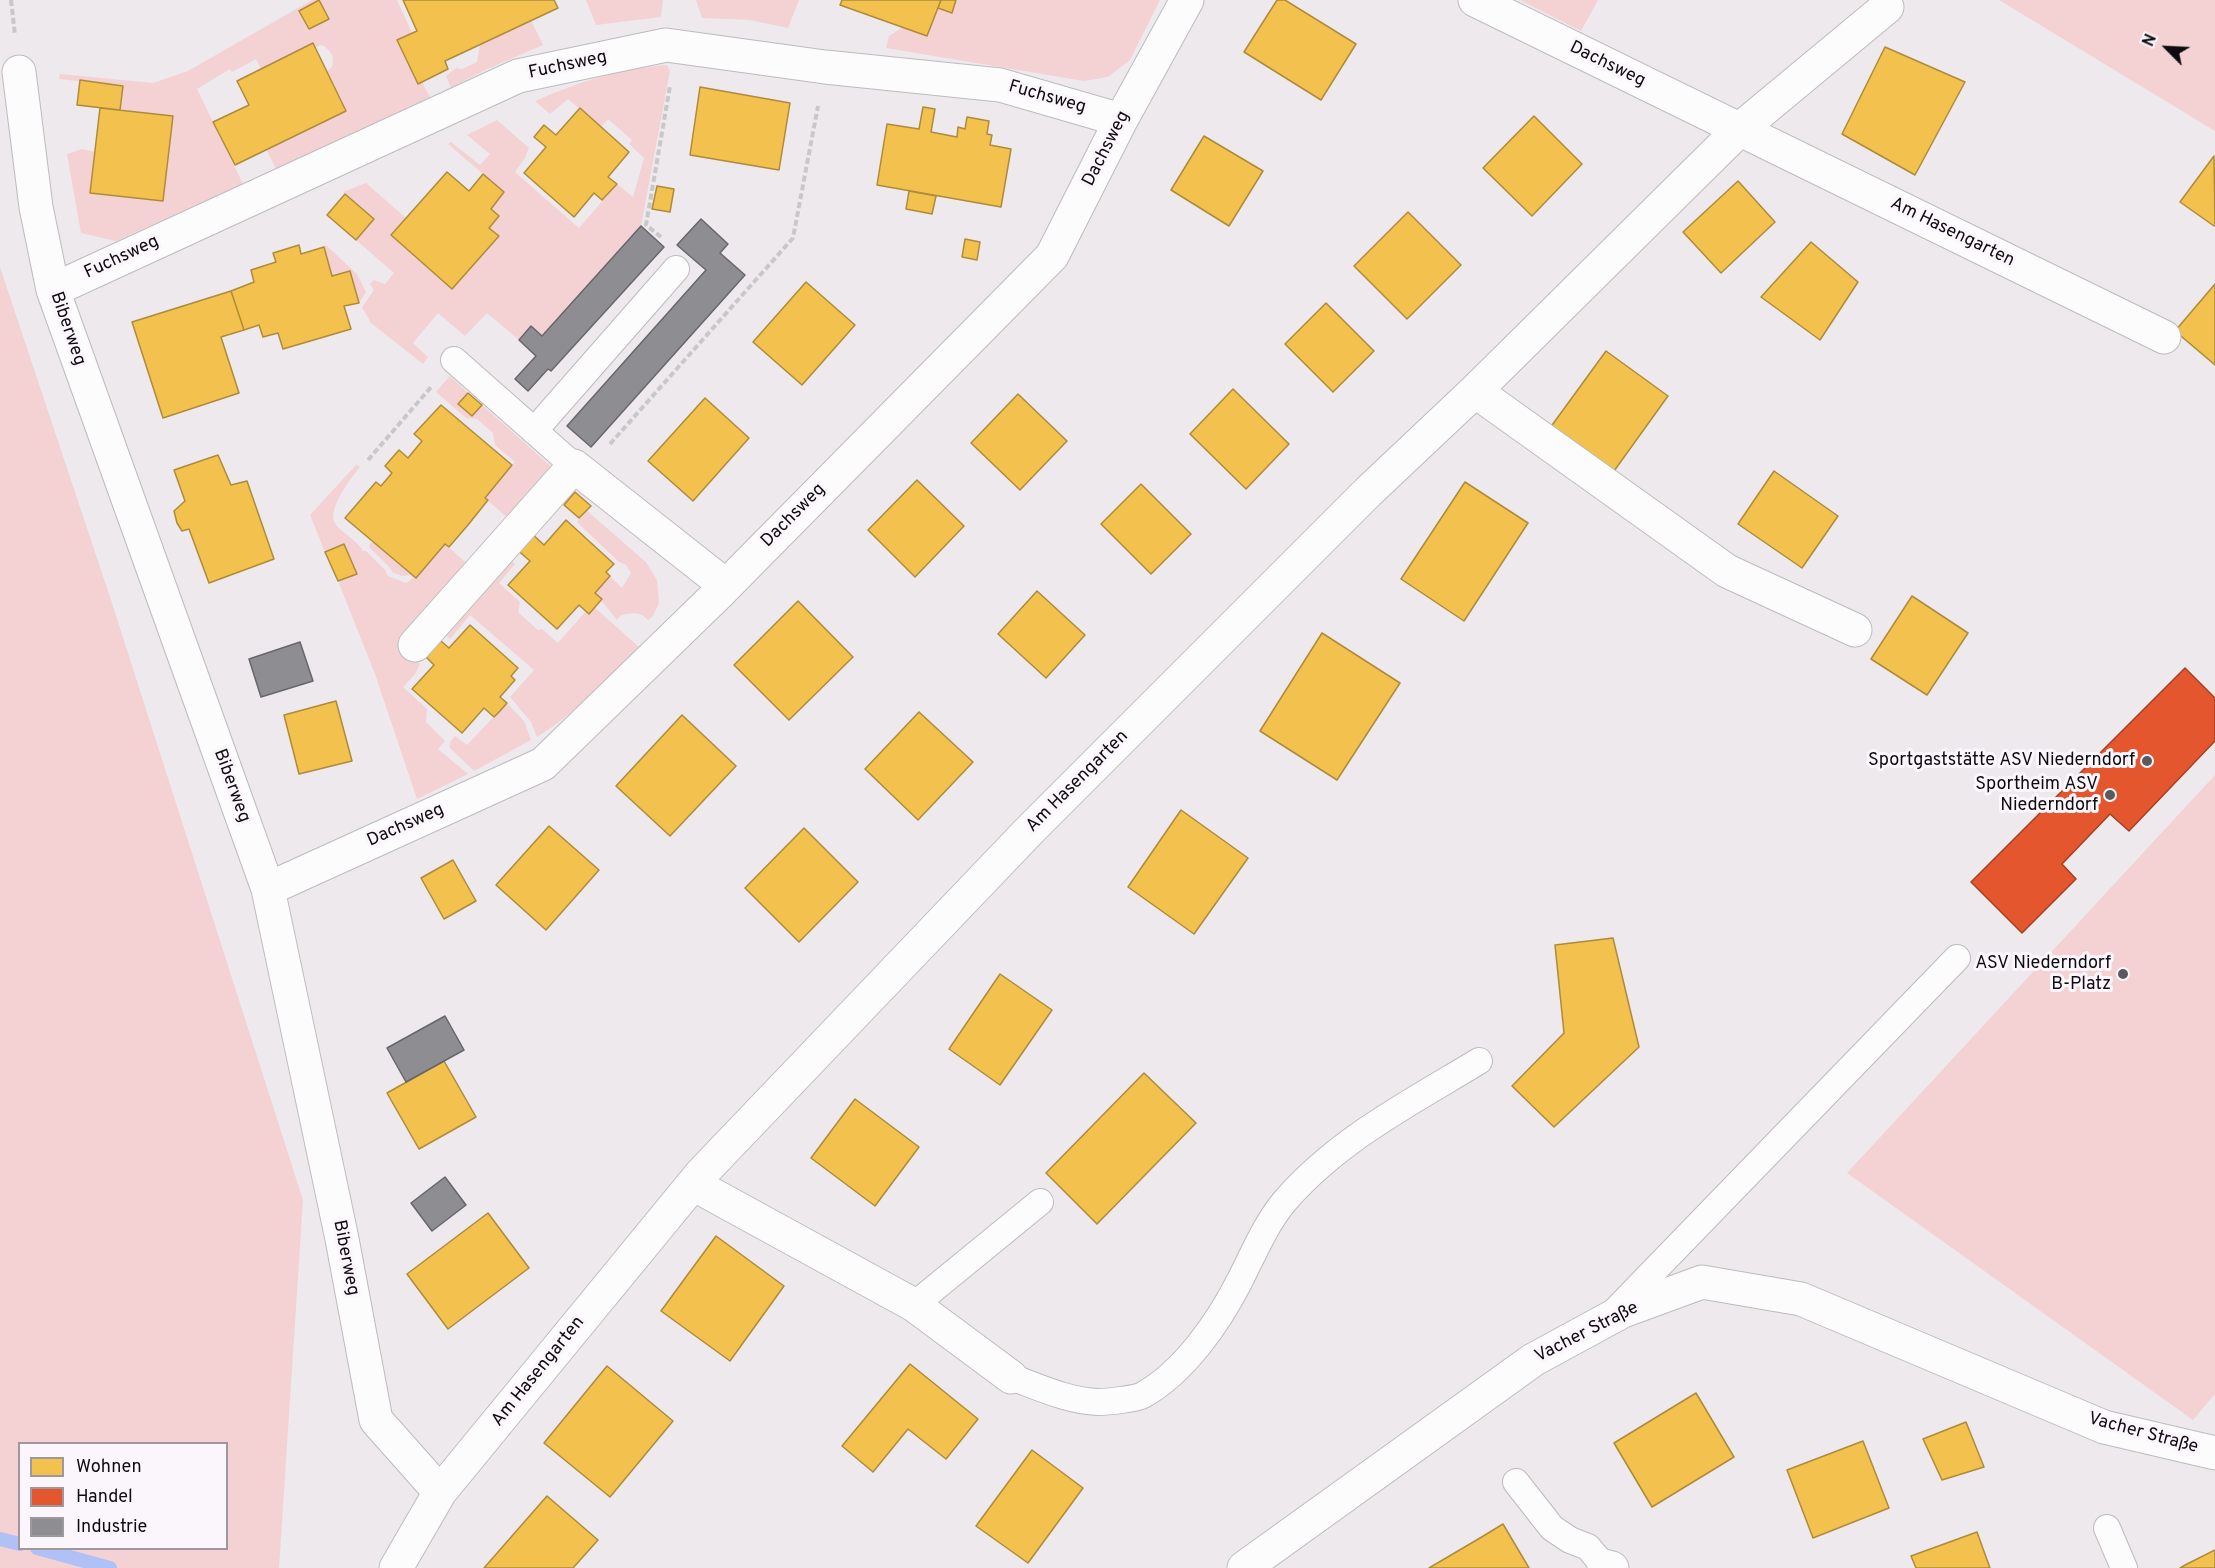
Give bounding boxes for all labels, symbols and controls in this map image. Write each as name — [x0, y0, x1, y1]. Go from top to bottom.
north arrow — [2137, 18, 2197, 78]
text: N — [2139, 31, 2162, 50]
street label: Dachsweg — [1565, 37, 1649, 93]
street label: Fuchsweg — [527, 47, 609, 85]
street label: Fuchsweg — [1006, 77, 1088, 119]
street label: Dachsweg — [1079, 108, 1135, 190]
street label: Am Hasengarten — [1886, 194, 2018, 272]
street label: Fuchsweg — [81, 231, 163, 285]
street label: Biberweg — [44, 289, 90, 369]
street label: Dachsweg — [757, 479, 831, 553]
street label: Am Hasengarten — [1022, 726, 1134, 838]
street label: Biberweg — [208, 746, 254, 826]
place label: Sportgaststätte ASV Niederndorf — [1868, 750, 2135, 772]
marker: Sportgaststätte ASV Niederndorf — [2140, 754, 2154, 768]
place label: Sportheim ASV Niederndorf — [1975, 774, 2098, 816]
marker: Sportheim ASV Niederndorf — [2103, 788, 2117, 802]
street label: Dachsweg — [364, 799, 448, 853]
place label: ASV Niederndorf B-Platz — [1975, 953, 2111, 996]
marker: ASV Niederndorf B-Platz — [2116, 967, 2130, 981]
street label: Biberweg — [327, 1218, 363, 1298]
street label: Vacher Straße — [1532, 1298, 1642, 1368]
street label: Am Hasengarten — [488, 1313, 590, 1431]
street label: Vacher Straße — [2086, 1409, 2200, 1459]
legend — [18, 1442, 228, 1550]
text: Wohnen — [76, 1456, 142, 1479]
text: Handel — [76, 1486, 133, 1509]
text: Industrie — [76, 1516, 147, 1539]

